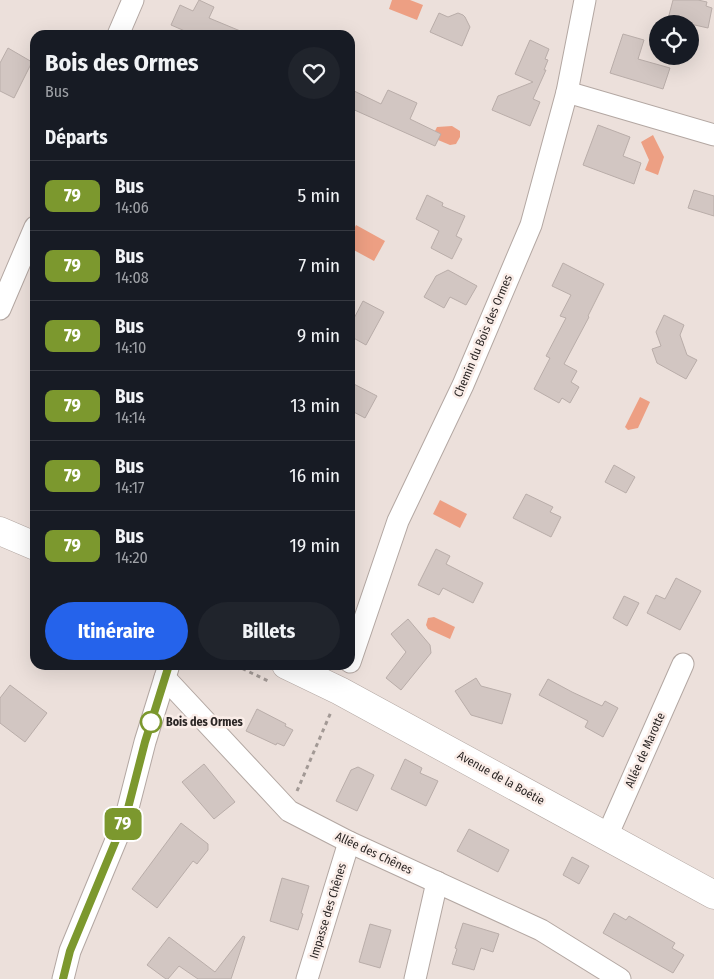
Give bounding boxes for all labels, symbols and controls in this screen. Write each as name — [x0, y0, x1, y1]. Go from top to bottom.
map controls — [649, 15, 699, 65]
button: locate — [649, 15, 699, 65]
button: heart — [288, 47, 340, 99]
text: Bois des Ormes — [45, 49, 199, 77]
text: Bus — [45, 82, 69, 101]
text: Départs — [45, 126, 108, 149]
text: Bus — [115, 175, 144, 198]
text: 5 min — [297, 184, 340, 207]
text: 79 — [64, 185, 81, 207]
text: 14:06 — [115, 198, 149, 217]
text: Bus — [115, 245, 144, 268]
text: 7 min — [298, 254, 340, 277]
text: 79 — [64, 255, 81, 277]
text: 14:08 — [115, 268, 149, 287]
street label: Chemin du Bois des Ormes — [451, 273, 515, 399]
text: Bus — [115, 315, 144, 338]
text: 9 min — [297, 324, 340, 347]
text: 79 — [64, 325, 81, 347]
text: 14:10 — [115, 338, 146, 357]
text: Bus — [115, 385, 144, 408]
text: 13 min — [290, 394, 340, 417]
text: 79 — [64, 395, 81, 417]
text: 14:14 — [115, 408, 146, 427]
text: Bus — [115, 455, 144, 478]
text: 16 min — [289, 464, 340, 487]
text: 79 — [64, 465, 81, 487]
text: 14:17 — [115, 478, 144, 497]
text: Bus — [115, 525, 144, 548]
text: 19 min — [289, 534, 340, 557]
text: 79 — [64, 535, 81, 557]
text: 14:20 — [115, 548, 148, 567]
button: Itinéraire — [45, 602, 188, 660]
button: Billets — [198, 602, 340, 660]
street label: Allée de Marotte — [622, 710, 668, 790]
marker: Bois des Ormes — [140, 711, 162, 733]
place label: Bois des Ormes — [166, 715, 244, 729]
street label: Avenue de la Boétie — [455, 748, 547, 808]
line badge: 79 — [100, 808, 146, 840]
text: 79 — [115, 813, 131, 835]
street label: Allée des Chênes — [333, 829, 415, 877]
street label: Impasse des Chênes — [307, 862, 349, 960]

